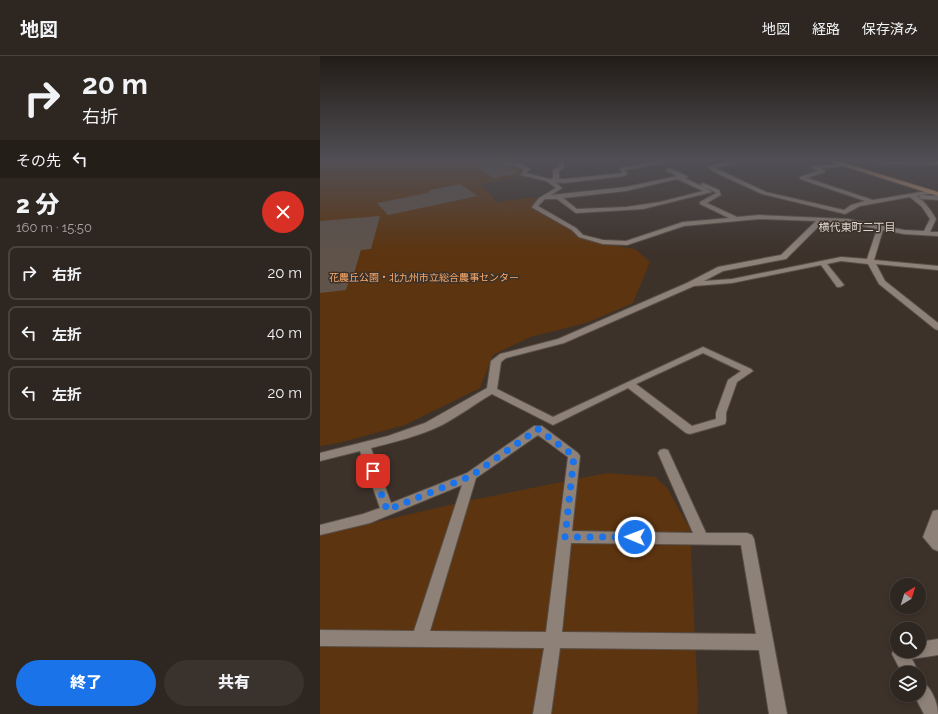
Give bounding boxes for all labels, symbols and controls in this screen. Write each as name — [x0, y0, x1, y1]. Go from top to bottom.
text: 地図 — [20, 18, 58, 40]
text: 地図 — [762, 21, 790, 37]
text: 経路 — [812, 21, 840, 37]
text: 保存済み — [862, 21, 918, 37]
text: 20 m — [82, 68, 148, 101]
icon: right — [16, 72, 68, 124]
text: 右折 — [82, 106, 118, 127]
icon: left — [69, 148, 91, 170]
text: その先 — [16, 152, 61, 170]
text: 2 分 — [16, 190, 60, 219]
button: close — [262, 191, 304, 233]
text: 160 m · 15:50 — [16, 220, 92, 235]
district label: 横代東町二丁目 — [819, 221, 896, 234]
icon: right — [18, 262, 40, 284]
text: 20 m — [267, 264, 302, 282]
text: 右折 — [52, 266, 82, 284]
park label: 花農丘公園・北九州市立総合農事センター — [329, 272, 519, 283]
icon: left — [18, 322, 40, 344]
text: 40 m — [267, 324, 302, 342]
text: 左折 — [52, 326, 82, 344]
icon: left — [18, 382, 40, 404]
text: 20 m — [267, 384, 302, 402]
text: 左折 — [52, 386, 82, 404]
pin — [356, 454, 390, 488]
icon: arrive — [362, 460, 384, 482]
position arrow — [614, 516, 656, 558]
north arrow — [890, 578, 926, 614]
map controls — [890, 578, 926, 702]
button: search — [890, 622, 926, 658]
button: 終了 — [16, 660, 156, 706]
button: 共有 — [164, 660, 304, 706]
button: layers — [890, 666, 926, 702]

